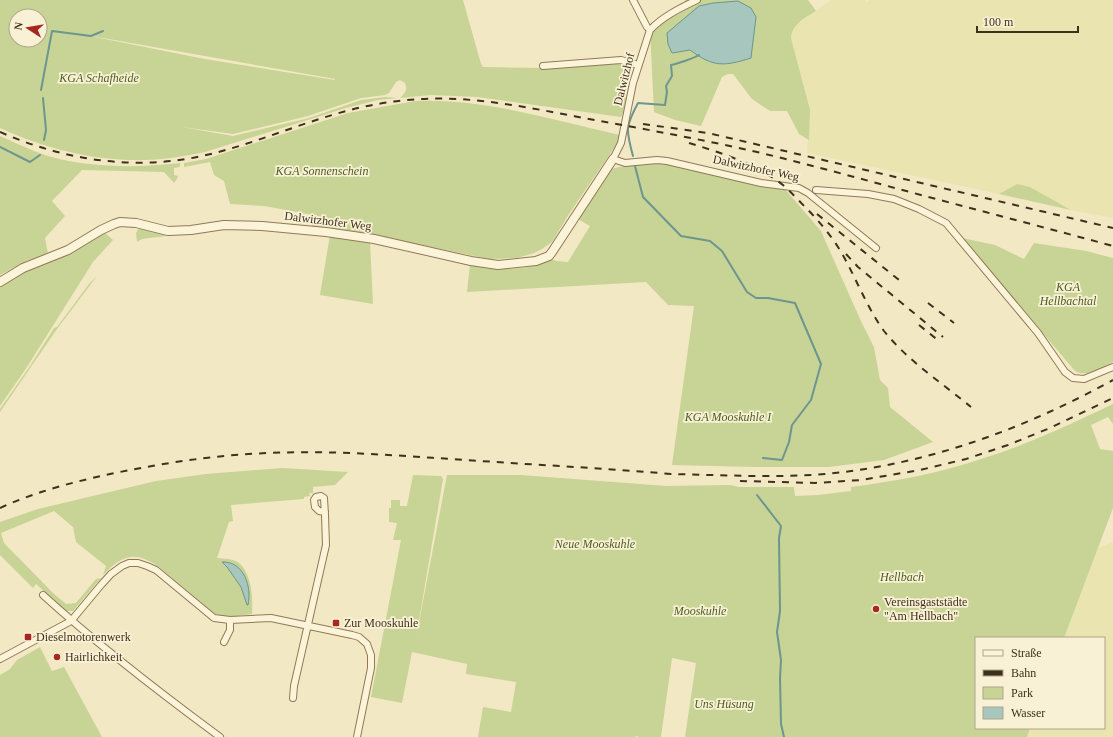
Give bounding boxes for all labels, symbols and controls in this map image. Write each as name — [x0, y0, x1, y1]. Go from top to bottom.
north arrow — [8, 8, 48, 48]
scale bar — [977, 8, 1078, 34]
text: 100 m — [983, 15, 1014, 29]
text: N — [12, 21, 25, 31]
street label: Dalwitzhof — [611, 51, 637, 107]
park label: KGA Schafheide — [58, 71, 139, 85]
street label: Dalwitzhofer Weg — [712, 152, 800, 184]
park label: KGA Sonnenschein — [275, 164, 368, 178]
street label: Dalwitzhofer Weg — [284, 209, 372, 233]
park label: KGA Hellbachtal — [1039, 280, 1097, 308]
park label: KGA Mooskuhle I — [684, 410, 772, 424]
park label: Neue Mooskuhle — [554, 537, 636, 551]
park label: Hellbach — [879, 570, 924, 584]
place label: Vereinsgaststädte "Am Hellbach" — [884, 595, 967, 623]
park label: Mooskuhle — [673, 604, 727, 618]
marker: Vereinsgaststädte "Am Hellbach" — [871, 604, 881, 614]
place label: Zur Mooskuhle — [344, 616, 418, 630]
marker: Zur Mooskuhle — [331, 618, 341, 628]
place label: Dieselmotorenwerk — [36, 630, 131, 644]
marker: Dieselmotorenwerk — [23, 632, 33, 642]
legend — [975, 637, 1105, 729]
text: Straße — [1011, 646, 1042, 660]
place label: Hairlichkeit — [65, 650, 123, 664]
marker: Hairlichkeit — [52, 652, 62, 662]
text: Bahn — [1011, 666, 1036, 680]
text: Park — [1011, 686, 1033, 700]
park label: Uns Hüsung — [694, 697, 754, 711]
text: Wasser — [1011, 706, 1045, 720]

